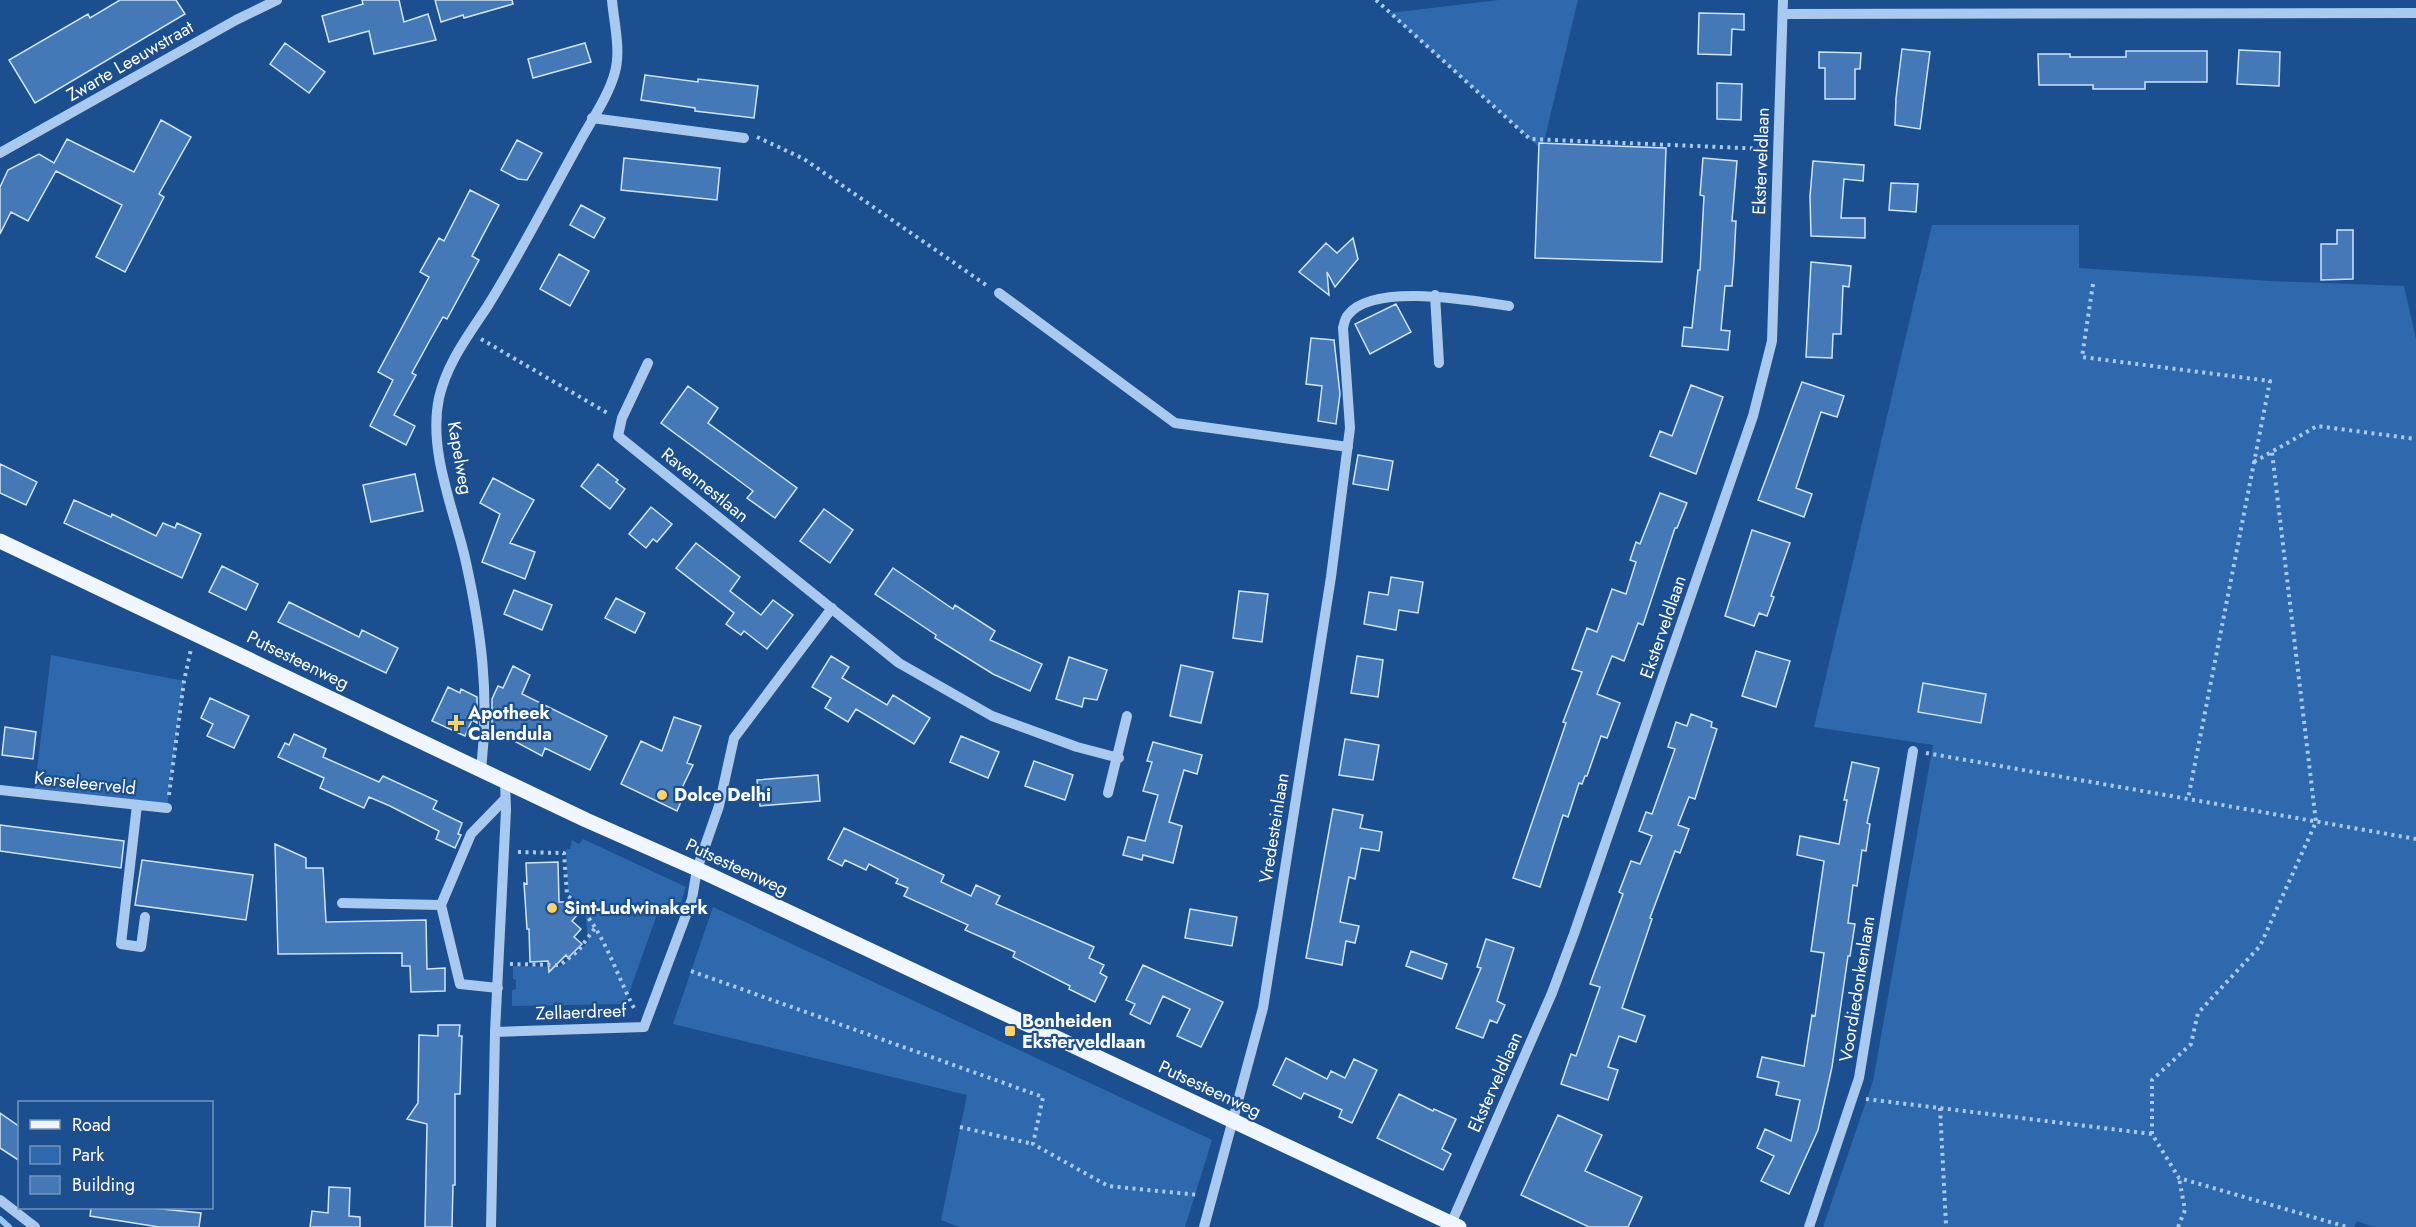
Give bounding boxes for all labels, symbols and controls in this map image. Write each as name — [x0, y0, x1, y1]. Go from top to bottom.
street label: Zwarte Leeuwstraat — [62, 14, 199, 108]
street label: Eksterveldlaan — [1746, 107, 1776, 215]
street label: Kapelweg — [441, 419, 479, 497]
street label: Ravennestlaan — [656, 441, 754, 529]
street label: Eksterveldlaan — [1633, 572, 1693, 682]
street label: Putsesteenweg — [243, 624, 353, 696]
place label: Apotheek Calendula — [467, 700, 552, 747]
marker: Apotheek Calendula — [449, 716, 463, 730]
street label: Kerseleerveld — [33, 765, 137, 801]
street label: Vredesteinlaan — [1252, 771, 1296, 885]
place label: Dolce Delhi — [674, 782, 771, 808]
marker: Dolce Delhi — [655, 788, 669, 802]
street label: Putsesteenweg — [681, 832, 793, 902]
place label: Sint-Ludwinakerk — [564, 895, 708, 921]
marker: Sint-Ludwinakerk — [545, 901, 559, 915]
street label: Voordiedonkenlaan — [1833, 914, 1881, 1064]
street label: Zellaerdreef — [535, 997, 628, 1027]
place label: Bonheiden Eksterveldlaan — [1022, 1008, 1146, 1055]
marker: Bonheiden Eksterveldlaan — [1003, 1024, 1017, 1038]
street label: Eksterveldlaan — [1461, 1028, 1529, 1136]
street label: Putsesteenweg — [1154, 1054, 1266, 1124]
legend — [18, 1101, 213, 1209]
text: Road — [72, 1112, 111, 1138]
text: Park — [72, 1142, 104, 1168]
text: Building — [72, 1172, 135, 1198]

